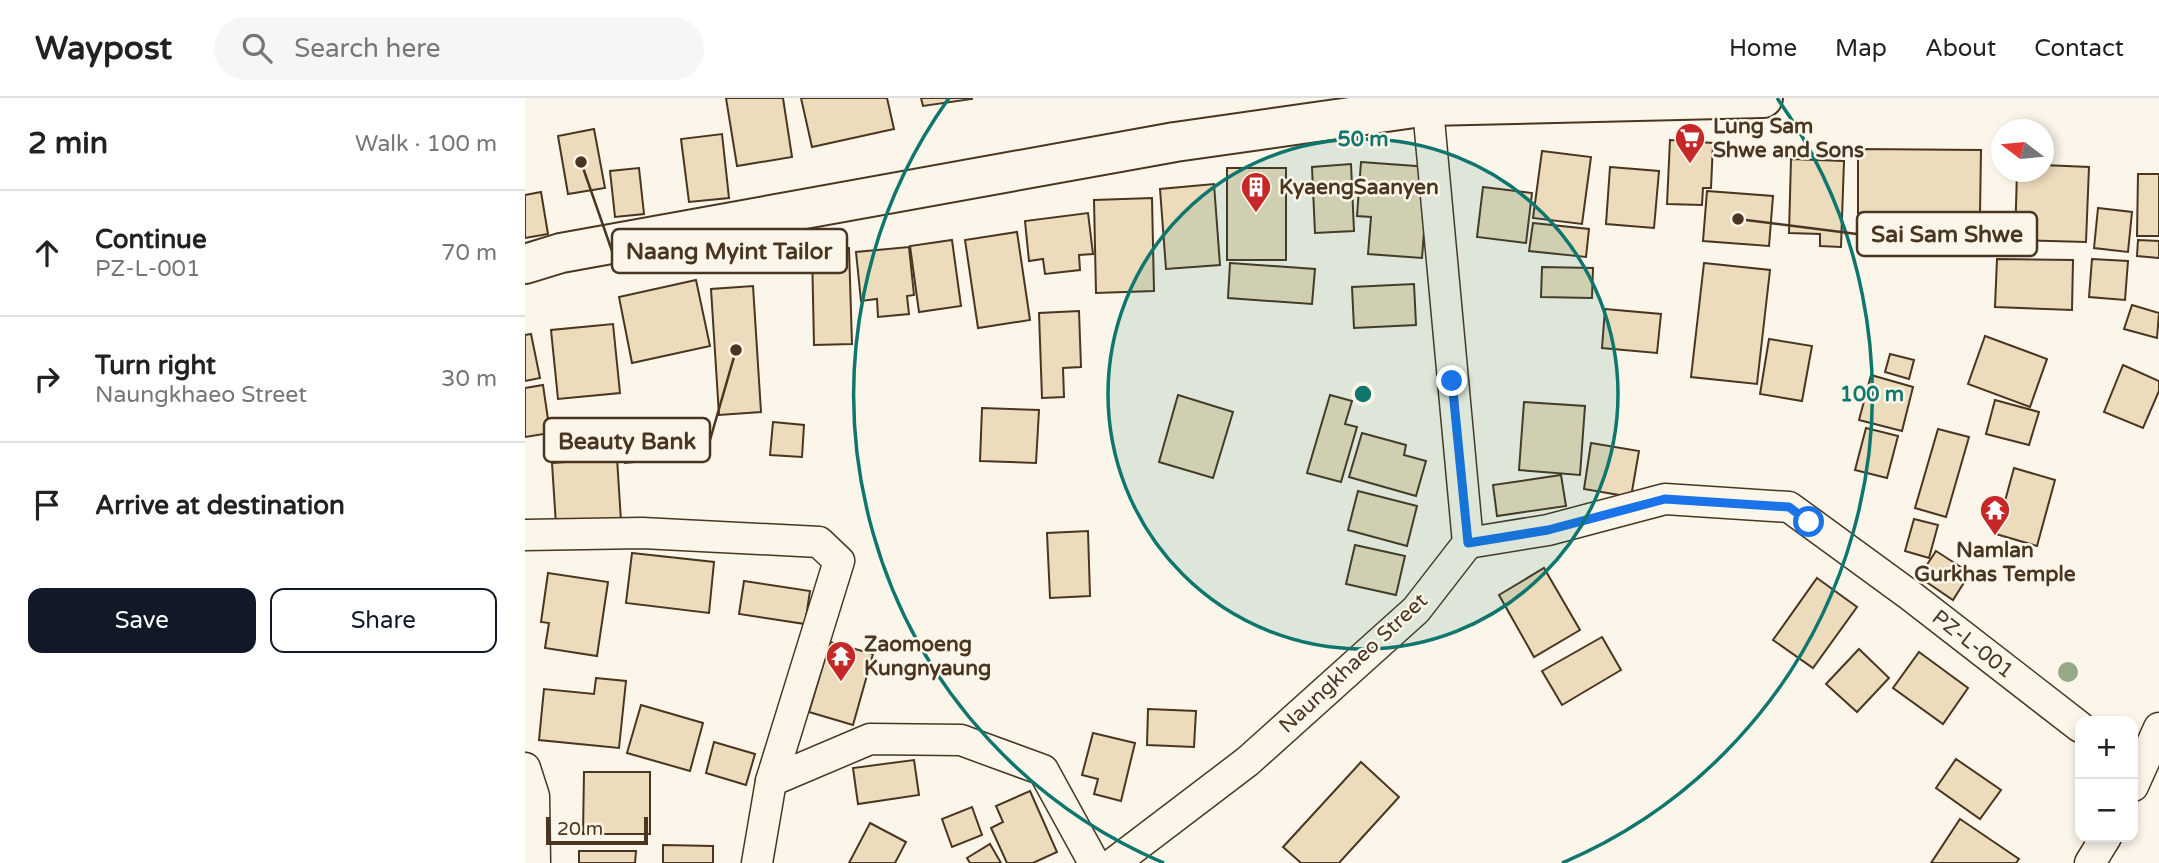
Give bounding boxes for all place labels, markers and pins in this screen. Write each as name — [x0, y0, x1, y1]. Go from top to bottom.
place label: Lung Sam Shwe and Sons — [1713, 114, 1864, 163]
supermarket icon: Lung Sam Shwe and Sons — [1673, 121, 1707, 165]
building icon: KyaengSaanyen — [1239, 170, 1273, 214]
place label: KyaengSaanyen — [1279, 175, 1439, 200]
callout: Sai Sam Shwe — [1857, 212, 2037, 256]
callout: Naang Myint Tailor — [612, 229, 847, 273]
centre of rings — [1351, 382, 1375, 406]
callout: Beauty Bank — [544, 418, 710, 462]
temple icon: Namlan Gurkhas Temple — [1978, 493, 2012, 537]
place label: Namlan Gurkhas Temple — [1914, 538, 2076, 587]
place label: Zaomoeng Kungnyaung — [864, 632, 991, 681]
temple icon: Zaomoeng Kungnyaung — [824, 639, 858, 683]

